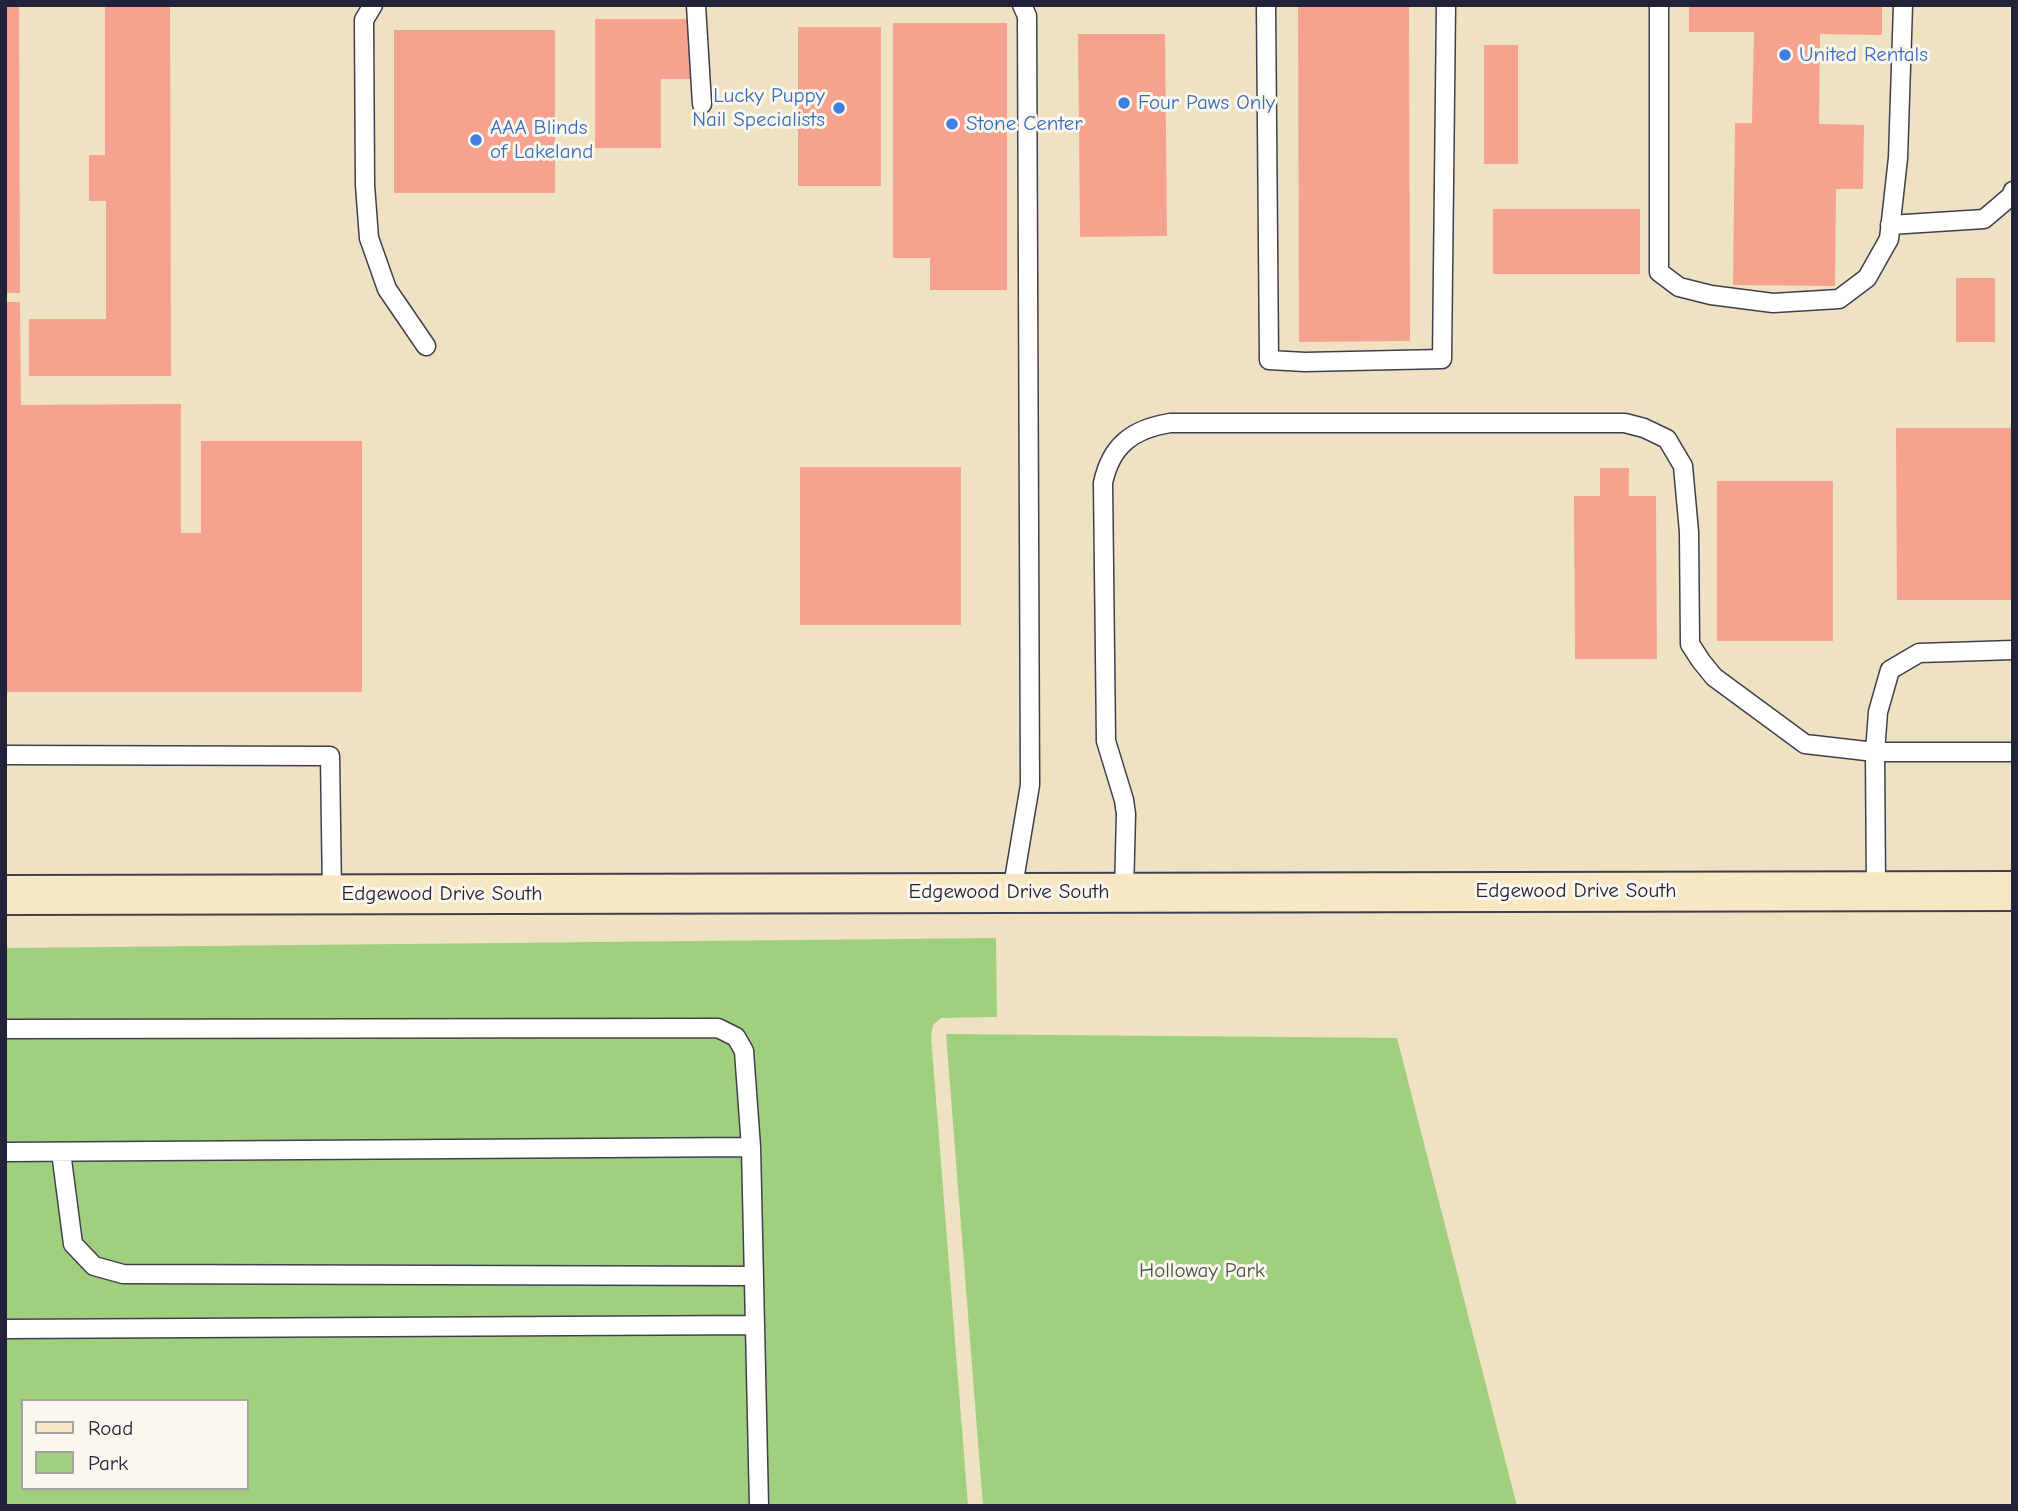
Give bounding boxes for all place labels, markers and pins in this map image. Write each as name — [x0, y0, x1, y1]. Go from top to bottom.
place label: United Rentals — [1799, 42, 1928, 68]
marker: United Rentals — [1777, 47, 1793, 63]
place label: Lucky Puppy Nail Specialists — [692, 83, 825, 133]
place label: Four Paws Only — [1138, 90, 1275, 116]
marker: Four Paws Only — [1116, 95, 1132, 111]
marker: Lucky Puppy Nail Specialists — [831, 100, 847, 116]
place label: Stone Center — [966, 111, 1083, 137]
place label: AAA Blinds of Lakeland — [490, 115, 593, 165]
marker: Stone Center — [944, 116, 960, 132]
marker: AAA Blinds of Lakeland — [468, 132, 484, 148]

